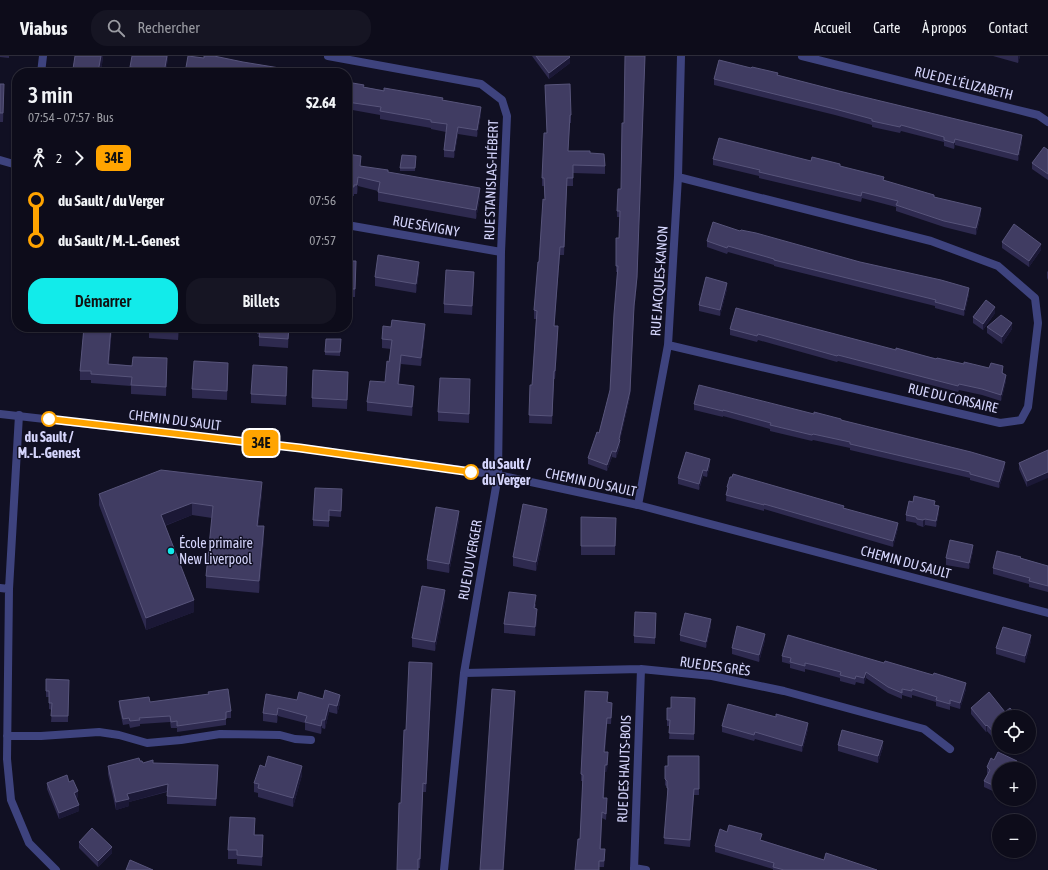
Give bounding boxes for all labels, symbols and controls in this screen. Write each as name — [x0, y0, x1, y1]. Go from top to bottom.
search box — [91, 10, 371, 46]
text: Viabus — [20, 17, 67, 39]
icon: search — [105, 17, 127, 39]
text: Rechercher — [137, 19, 200, 36]
text: Accueil — [814, 20, 851, 36]
text: Carte — [873, 20, 900, 36]
text: À propos — [922, 20, 967, 36]
text: Contact — [989, 20, 1028, 36]
street label: RUE DE L'ÉLIZABETH — [913, 63, 1015, 103]
text: 3 min — [28, 82, 73, 108]
text: $2.64 — [306, 94, 336, 111]
text: 07:54 – 07:57 · Bus — [28, 110, 114, 125]
street label: RUE STANISLAS-HÉBERT — [481, 119, 501, 241]
icon: walk — [28, 147, 50, 169]
icon: forward — [68, 147, 90, 169]
text: 34E — [104, 150, 123, 166]
text: 2 — [56, 151, 62, 166]
text: du Sault / du Verger — [58, 192, 164, 209]
text: 07:56 — [309, 193, 336, 208]
street label: RUE SÉVIGNY — [391, 212, 461, 240]
street label: RUE JACQUES-KANON — [647, 225, 671, 337]
text: du Sault / M.-L.-Genest — [58, 232, 180, 249]
text: 07:57 — [309, 233, 336, 248]
button: Démarrer — [28, 278, 178, 324]
button: Billets — [186, 278, 336, 324]
street label: RUE DU CORSAIRE — [907, 380, 999, 416]
street label: CHEMIN DU SAULT — [128, 406, 222, 434]
marker: du Sault / M.-L.-Genest — [41, 411, 57, 427]
place label: du Sault / M.-L.-Genest — [18, 429, 80, 461]
line badge: 34E — [238, 430, 284, 456]
text: 34E — [251, 435, 271, 451]
place label: du Sault / du Verger — [482, 456, 531, 488]
marker: du Sault / du Verger — [463, 464, 479, 480]
street label: CHEMIN DU SAULT — [544, 465, 638, 499]
street label: RUE DU VERGER — [455, 519, 485, 601]
place label: École primaire New Liverpool — [179, 535, 253, 567]
street label: CHEMIN DU SAULT — [859, 542, 953, 582]
marker: École primaire New Liverpool — [166, 546, 176, 556]
street label: RUE DES GRÈS — [679, 653, 751, 679]
map controls — [992, 710, 1036, 858]
button: locate — [992, 710, 1036, 754]
street label: RUE DES HAUTS-BOIS — [614, 715, 634, 823]
button: + — [992, 762, 1036, 806]
button: − — [992, 814, 1036, 858]

